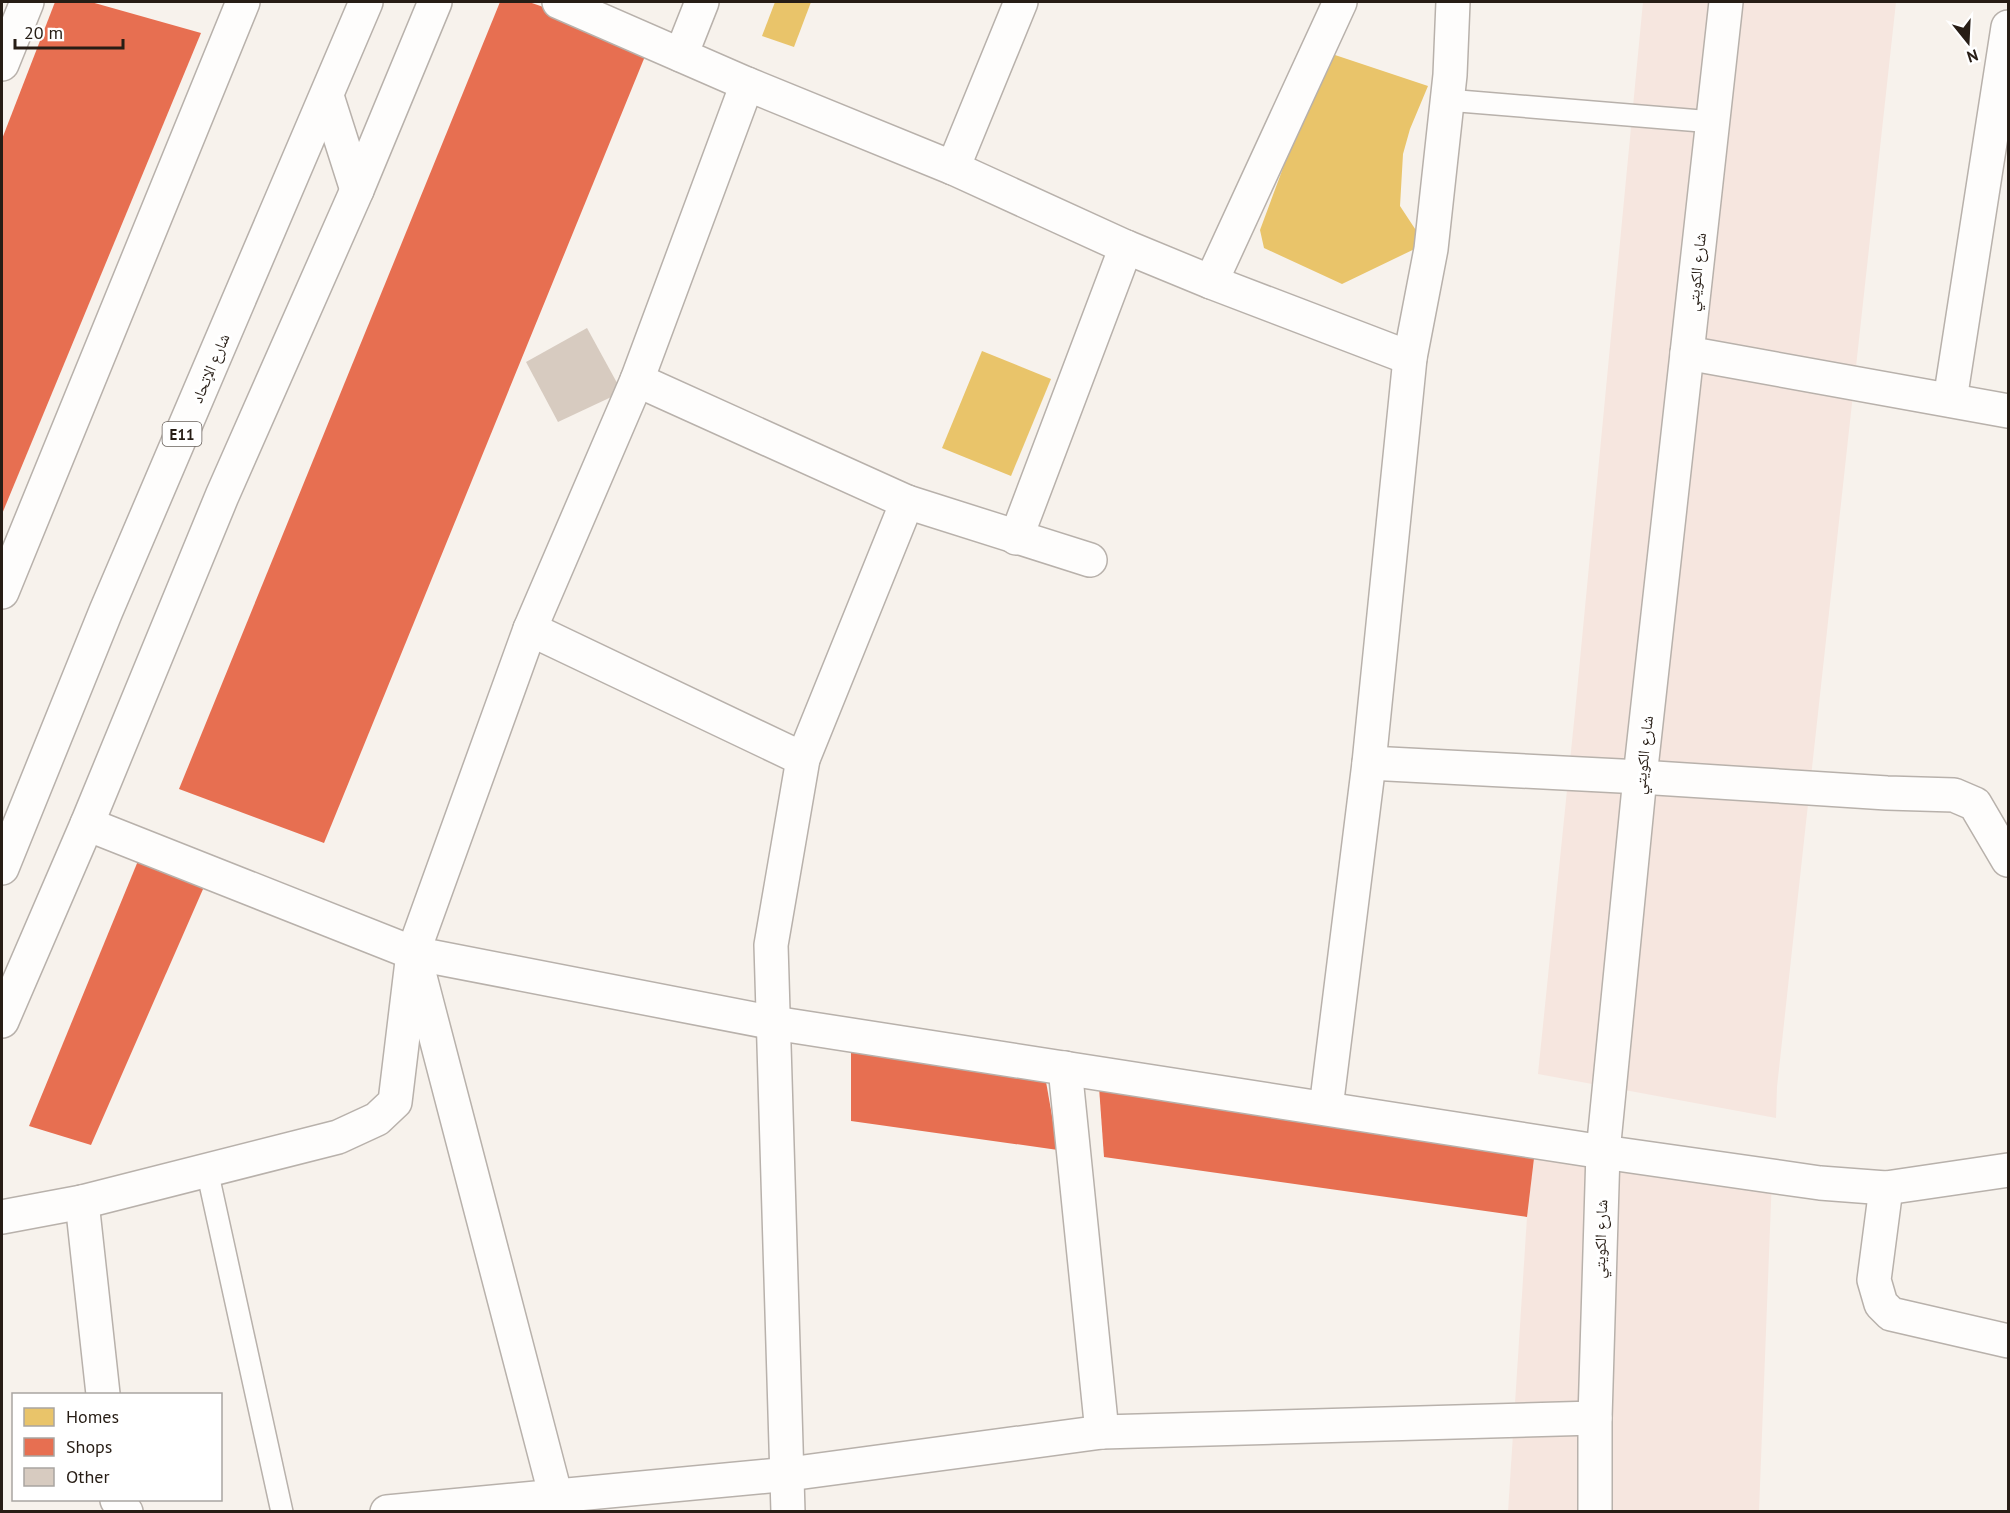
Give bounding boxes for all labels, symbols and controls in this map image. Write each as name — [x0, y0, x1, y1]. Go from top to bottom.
scale bar — [15, 12, 123, 50]
north arrow — [1938, 12, 1998, 72]
text: 20 m — [24, 21, 63, 44]
text: N — [1965, 45, 1981, 67]
street label: شارع الكويتي — [1682, 232, 1713, 313]
street label: شارع الإتحاد — [186, 330, 235, 406]
road number: E11 — [162, 422, 201, 446]
street label: شارع الكويتي — [1629, 715, 1660, 796]
street label: شارع الكويتي — [1589, 1199, 1614, 1279]
legend — [12, 1393, 222, 1501]
text: Homes — [66, 1405, 119, 1428]
text: Shops — [66, 1435, 112, 1458]
text: Other — [66, 1465, 110, 1488]

